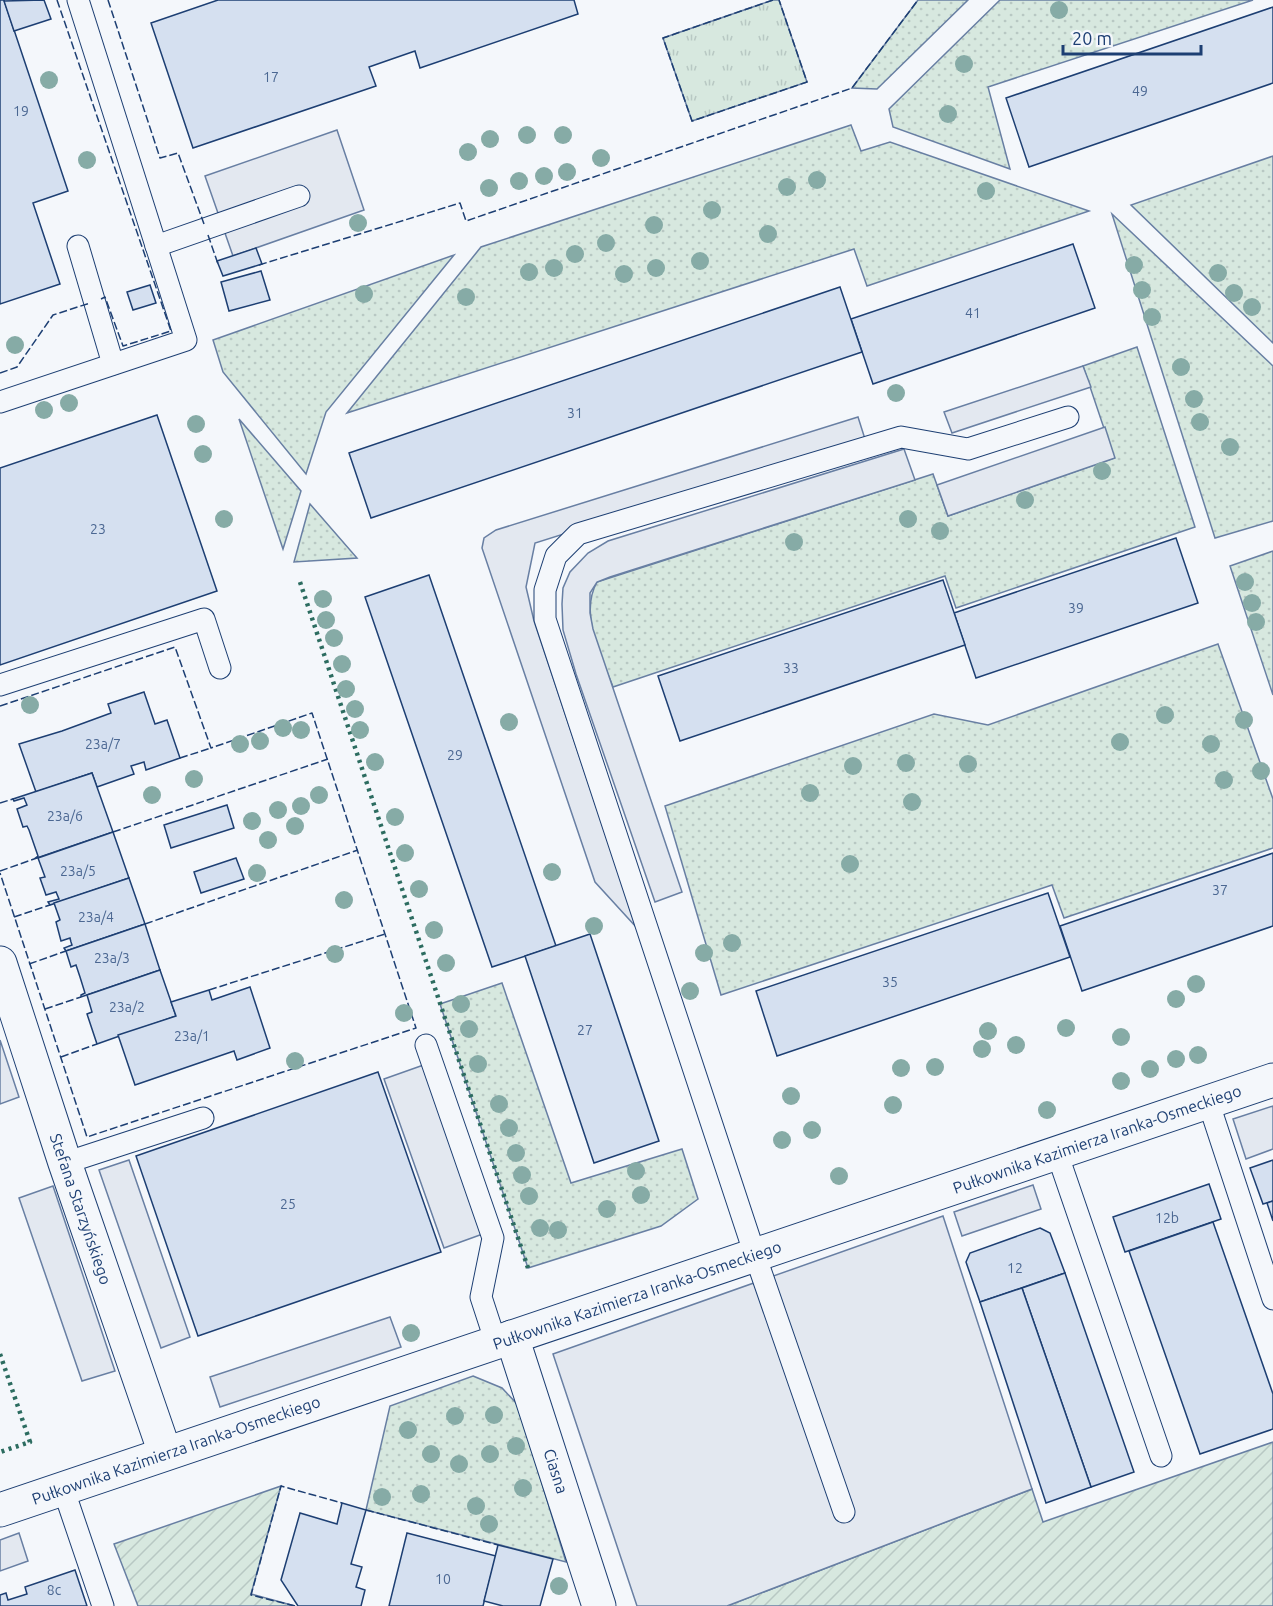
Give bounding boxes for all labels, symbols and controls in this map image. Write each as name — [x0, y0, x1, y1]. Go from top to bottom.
scale bar — [1063, 18, 1201, 56]
text: 20 m — [1072, 28, 1112, 48]
house number: 17 — [263, 69, 279, 85]
house number: 49 — [1132, 83, 1148, 99]
house number: 19 — [13, 103, 29, 119]
house number: 41 — [965, 305, 981, 321]
house number: 31 — [567, 405, 583, 421]
house number: 23 — [90, 521, 106, 537]
house number: 39 — [1068, 600, 1084, 616]
house number: 33 — [783, 660, 799, 676]
house number: 23a/7 — [85, 736, 121, 752]
house number: 29 — [447, 747, 463, 763]
house number: 23a/6 — [47, 808, 83, 824]
house number: 23a/5 — [60, 863, 96, 879]
house number: 37 — [1212, 882, 1228, 898]
house number: 23a/4 — [78, 909, 114, 925]
house number: 23a/3 — [94, 950, 130, 966]
house number: 35 — [882, 974, 898, 990]
house number: 23a/2 — [109, 999, 145, 1015]
house number: 27 — [577, 1022, 593, 1038]
house number: 23a/1 — [174, 1028, 210, 1044]
street label: Pułkownika Kazimierza Iranka-Osmeckiego — [950, 1081, 1244, 1197]
street label: Stefana Starzyńskiego — [47, 1131, 115, 1287]
house number: 25 — [280, 1196, 296, 1212]
house number: 12b — [1155, 1210, 1179, 1226]
street label: Pułkownika Kazimierza Iranka-Osmeckiego — [490, 1237, 784, 1353]
house number: 12 — [1007, 1260, 1023, 1276]
street label: Pułkownika Kazimierza Iranka-Osmeckiego — [29, 1392, 323, 1508]
street label: Ciasna — [540, 1446, 572, 1496]
house number: 10 — [435, 1571, 451, 1587]
house number: 8c — [47, 1582, 62, 1598]

